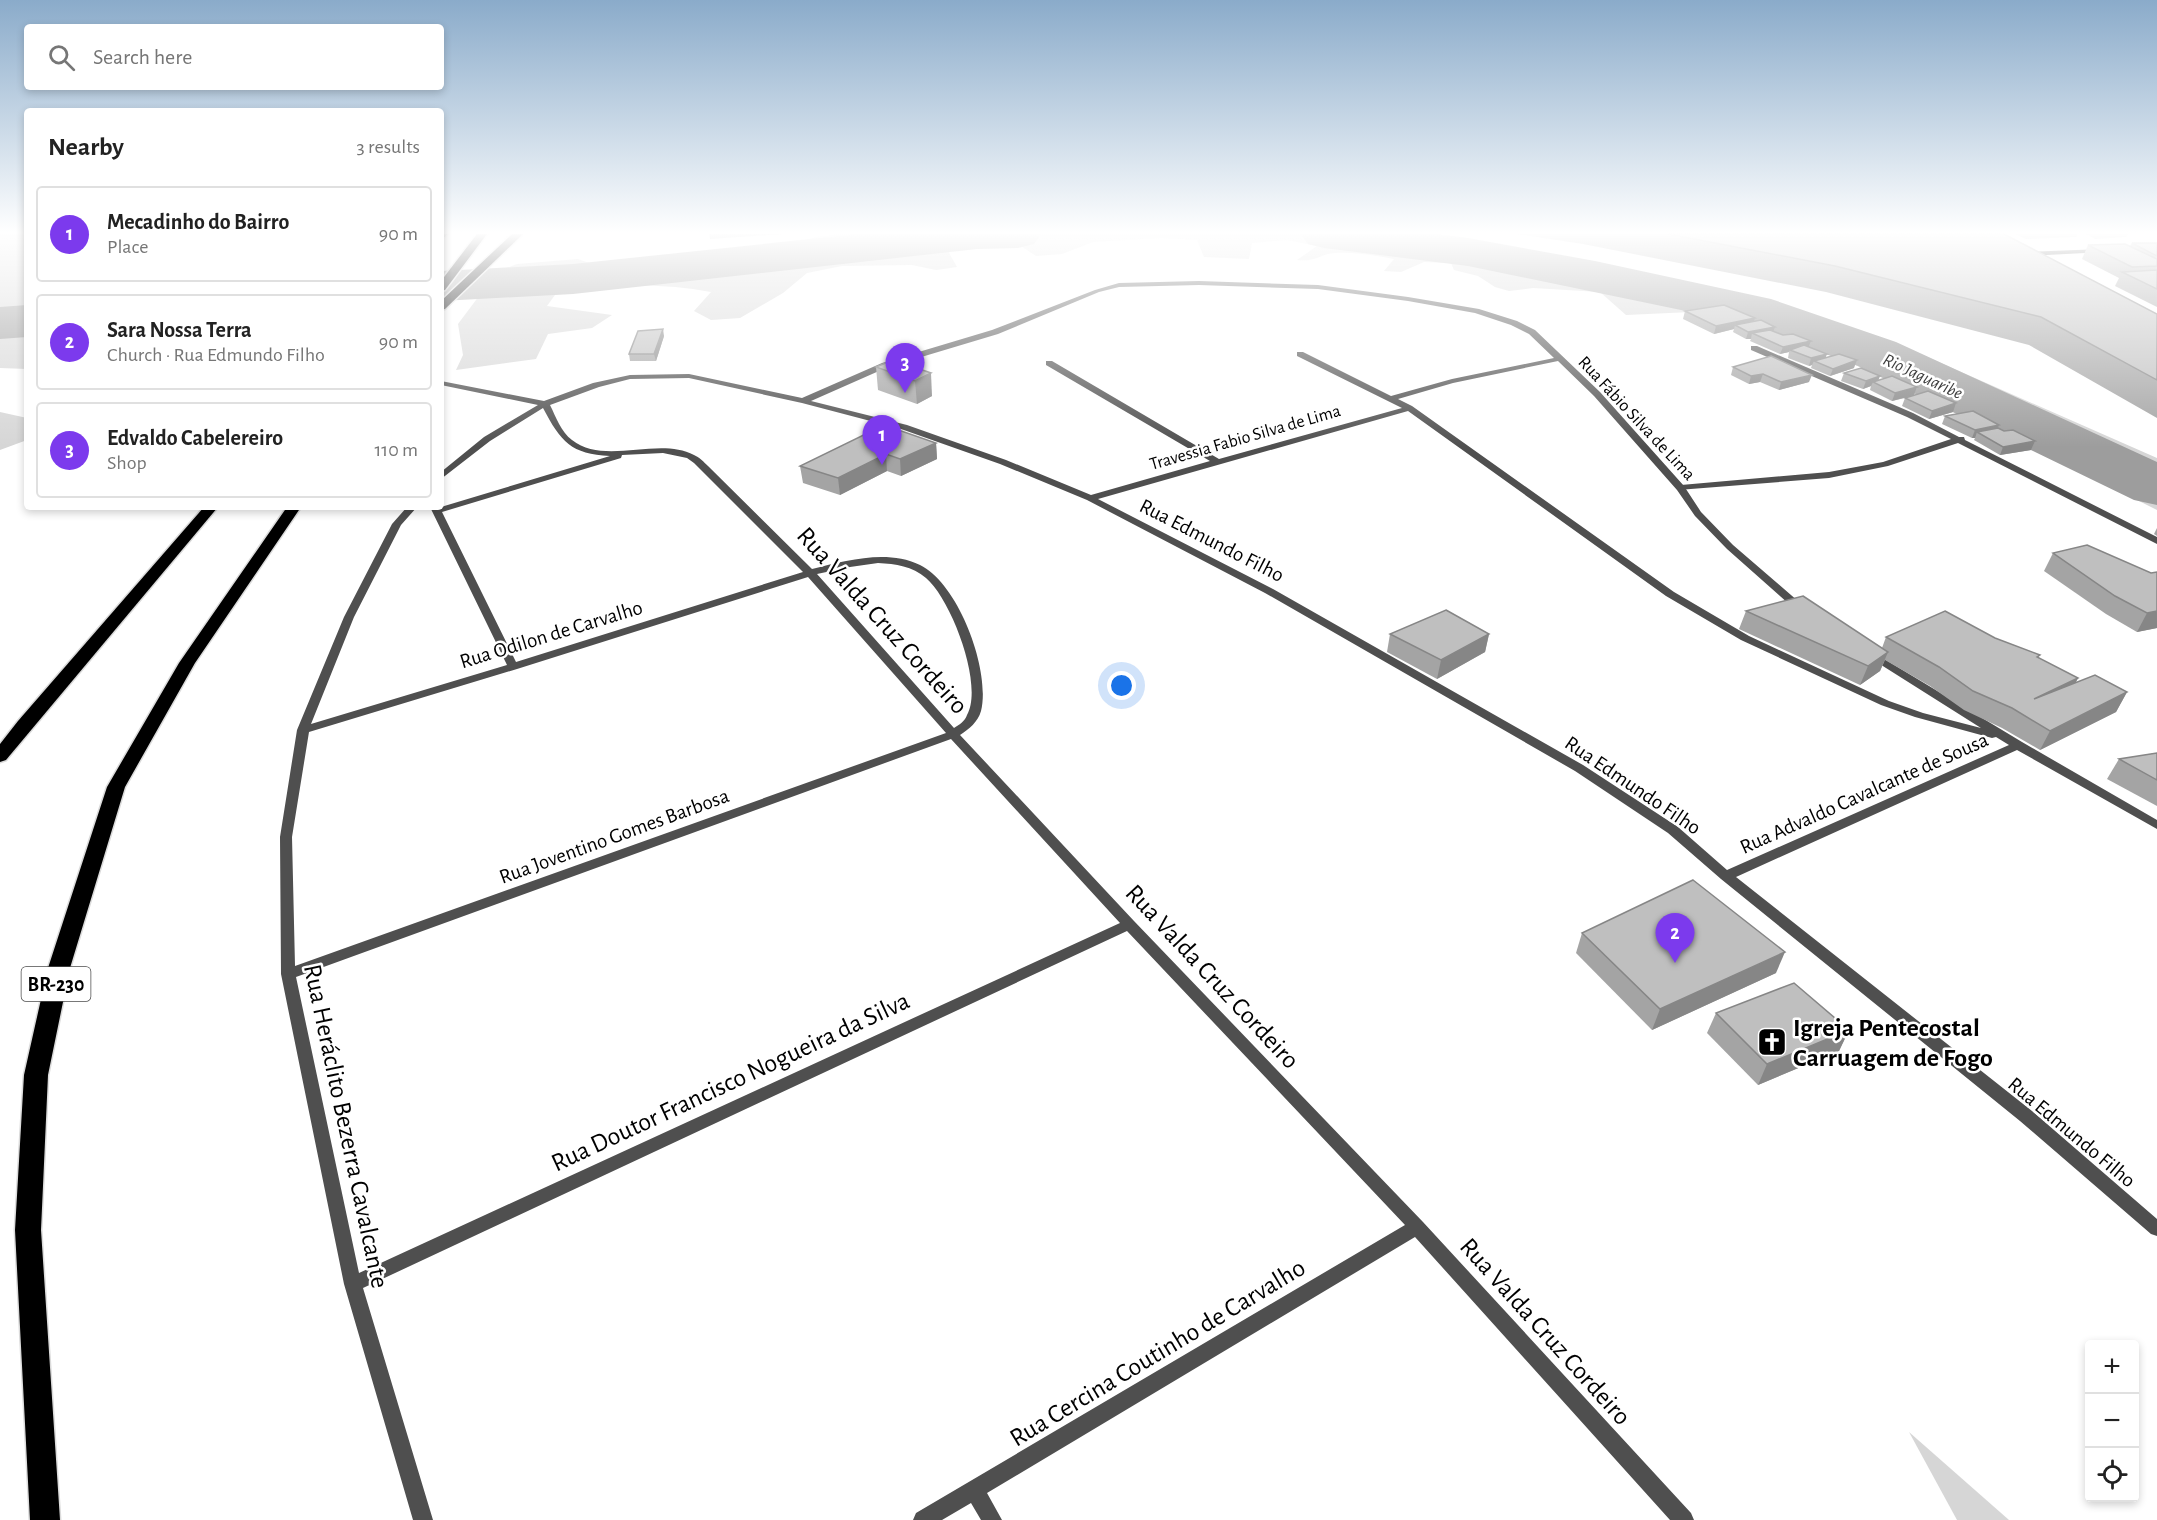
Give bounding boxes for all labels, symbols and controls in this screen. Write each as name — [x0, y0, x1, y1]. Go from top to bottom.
search box — [24, 24, 444, 90]
icon: search — [45, 41, 78, 74]
text: Search here — [93, 46, 192, 68]
text: Nearby — [48, 134, 124, 160]
text: 3 results — [356, 137, 420, 157]
text: Mecadinho do Bairro — [107, 211, 289, 233]
text: 1 — [66, 224, 73, 244]
text: 90 m — [379, 224, 418, 244]
text: Place — [107, 237, 148, 257]
text: Sara Nossa Terra — [107, 319, 252, 341]
text: 2 — [65, 332, 74, 352]
text: 90 m — [379, 332, 418, 352]
pin: 3 — [886, 344, 924, 393]
text: Church · Rua Edmundo Filho — [107, 345, 325, 365]
water label: Rio Jaguaribe — [1880, 351, 1965, 403]
street label: Rua Fábio Silva de Lima — [1574, 353, 1698, 484]
street label: Travessia Fabio Silva de Lima — [1148, 402, 1343, 474]
pin: 1 — [862, 416, 902, 465]
text: Edvaldo Cabelereiro — [107, 427, 283, 449]
text: 3 — [65, 440, 74, 460]
text: 110 m — [374, 440, 418, 460]
text: Shop — [107, 453, 147, 473]
street label: Rua Edmundo Filho — [1136, 495, 1287, 586]
street label: Rua Valda Cruz Cordeiro — [792, 522, 973, 719]
street label: Rua Odilon de Carvalho — [457, 597, 645, 672]
your location — [1107, 671, 1136, 700]
street label: Rua Advaldo Cavalcante de Sousa — [1737, 729, 1992, 858]
street label: Rua Edmundo Filho — [1561, 732, 1704, 839]
street label: Rua Joventino Gomes Barbosa — [496, 785, 732, 888]
street label: Rua Valda Cruz Cordeiro — [1120, 880, 1304, 1074]
pin: 2 — [1656, 914, 1694, 963]
street label: Rua Heráclito Bezerra Cavalcante — [299, 962, 393, 1291]
road number: BR-230 — [22, 967, 90, 1001]
street label: Rua Doutor Francisco Nogueira da Silva — [547, 987, 914, 1177]
place label: Igreja Pentecostal Carruagem de Fogo — [1793, 1015, 1993, 1071]
church icon: Igreja Pentecostal Carruagem de Fogo — [1756, 1026, 1788, 1058]
street label: Rua Edmundo Filho — [2004, 1073, 2139, 1192]
street label: Rua Valda Cruz Cordeiro — [1455, 1233, 1636, 1430]
street label: Rua Cercina Coutinho de Carvalho — [1005, 1254, 1310, 1451]
map controls — [2085, 1340, 2139, 1502]
button: + — [2085, 1340, 2139, 1394]
button: − — [2085, 1394, 2139, 1448]
button: locate — [2085, 1448, 2139, 1502]

